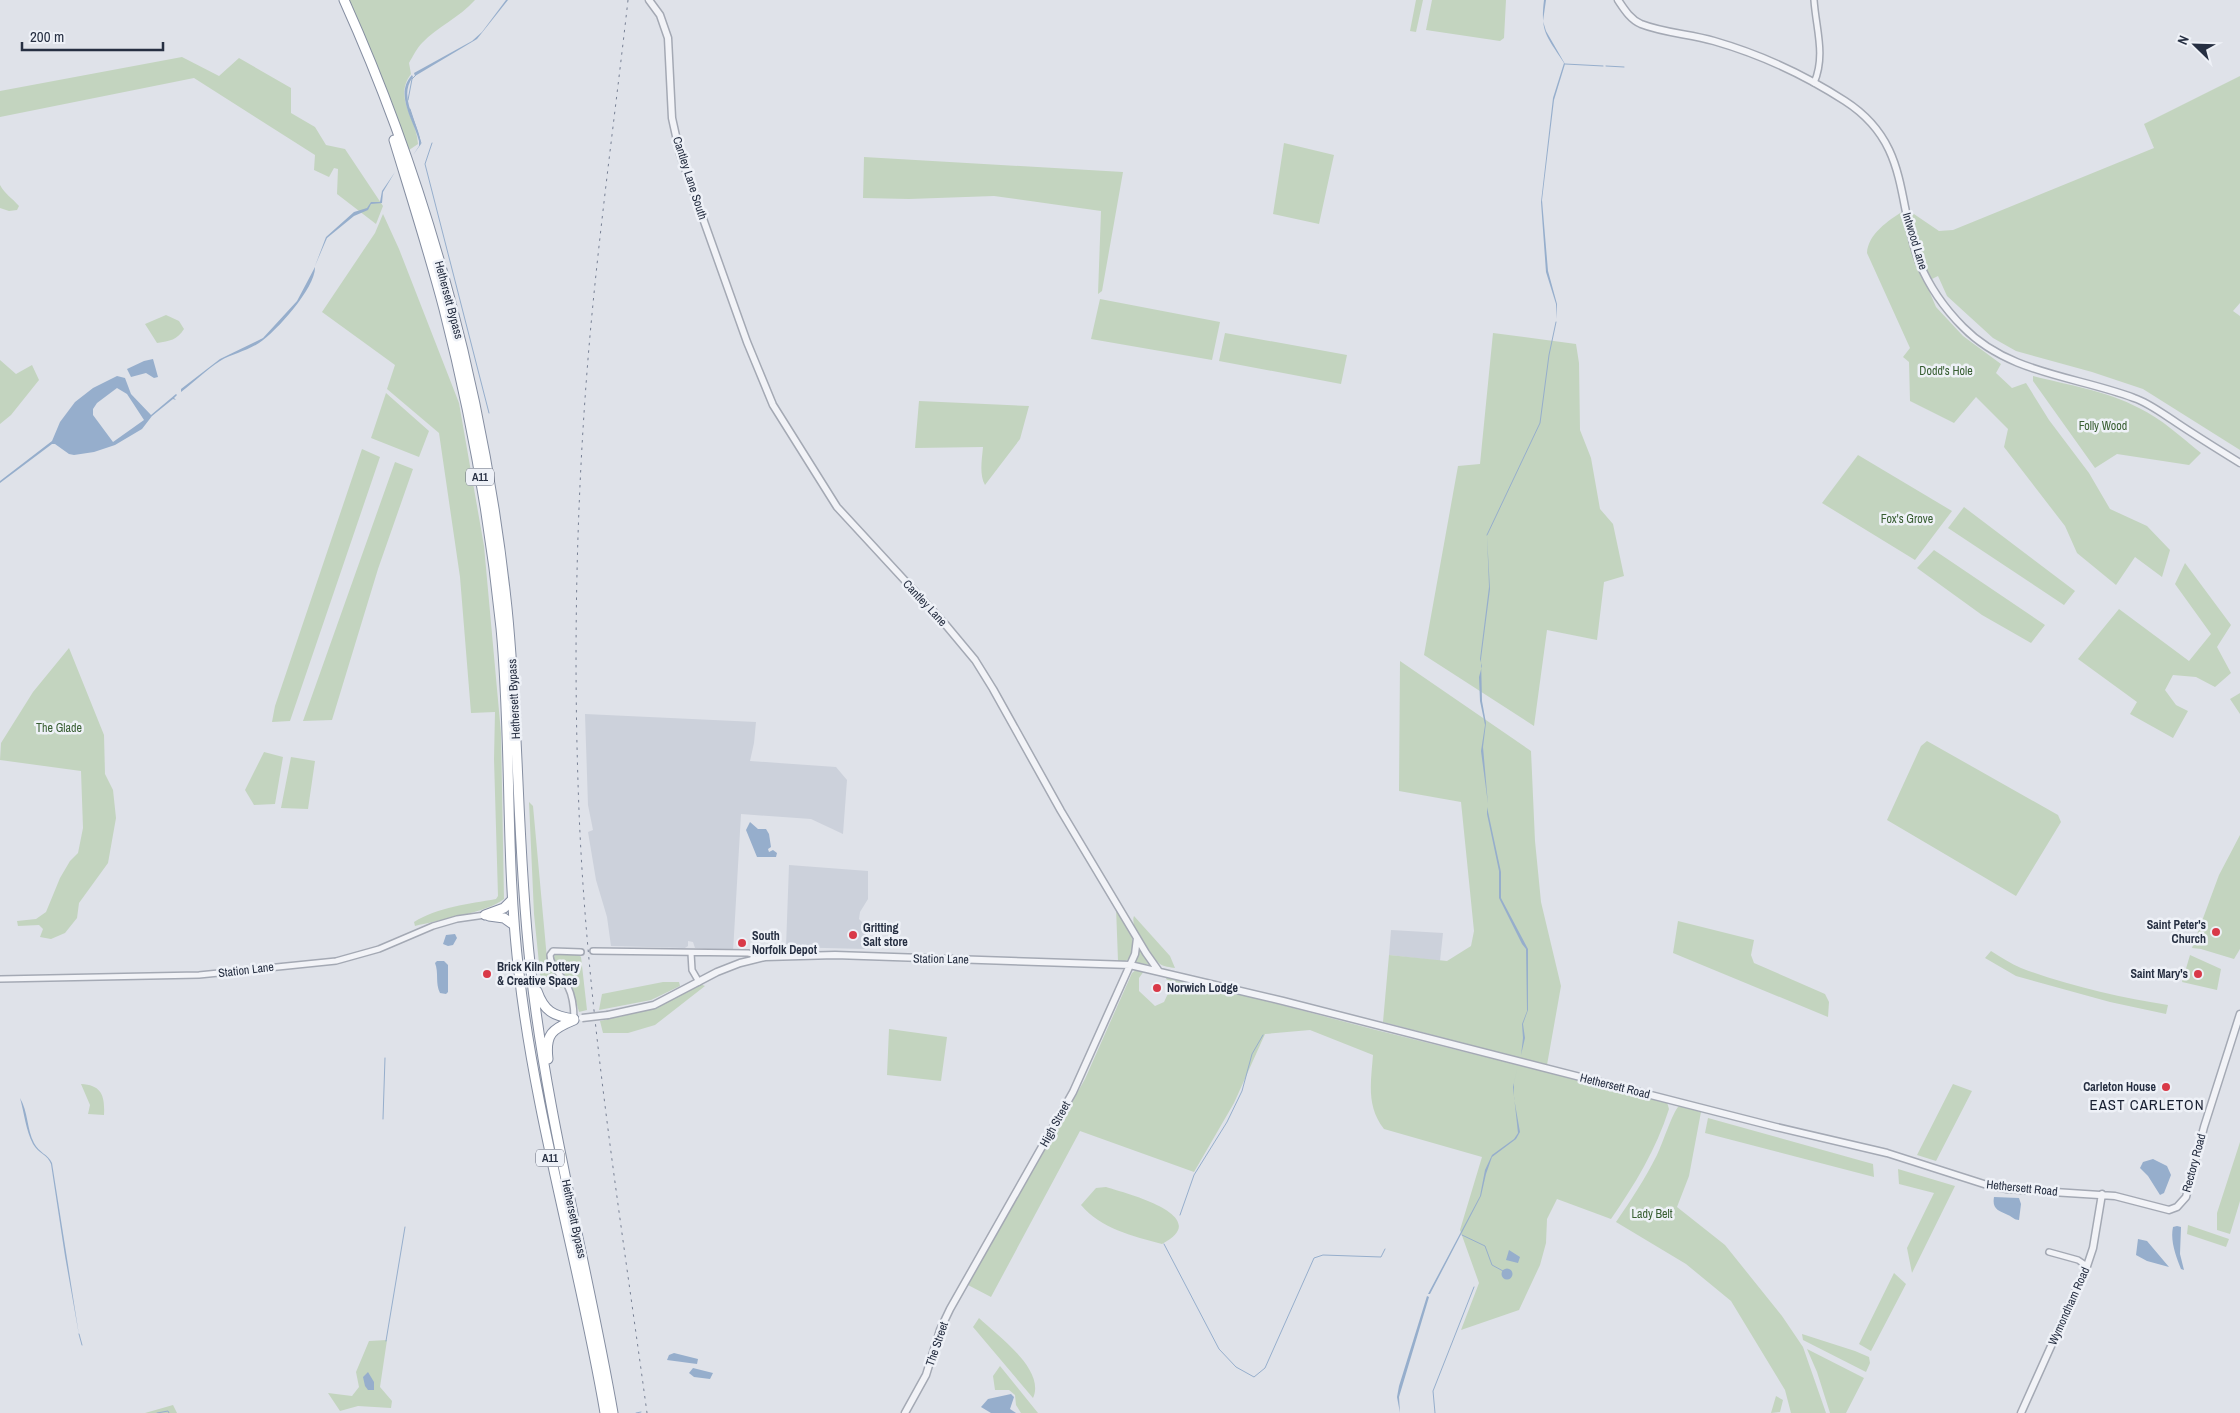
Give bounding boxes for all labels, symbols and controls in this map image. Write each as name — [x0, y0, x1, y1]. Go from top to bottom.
scale bar — [22, 20, 164, 52]
north arrow — [2170, 20, 2220, 70]
text: 200 m — [30, 26, 64, 47]
text: N — [2173, 33, 2193, 47]
street label: Cantley Lane South — [669, 134, 711, 222]
street label: Intwood Lane — [1899, 210, 1931, 272]
street label: Hethersett Bypass — [431, 259, 467, 341]
park label: Dodd's Hole — [1919, 363, 1973, 379]
park label: Folly Wood — [2079, 418, 2127, 434]
road number: A11 — [466, 468, 494, 486]
park label: Fox's Grove — [1881, 511, 1933, 527]
street label: Cantley Lane — [899, 576, 951, 630]
street label: Hethersett Bypass — [504, 658, 524, 740]
park label: The Glade — [36, 720, 82, 736]
place label: Saint Peter's Church — [2147, 917, 2207, 947]
place label: Gritting Salt store — [863, 920, 908, 950]
marker: Saint Peter's Church — [2210, 926, 2222, 938]
place label: South Norfolk Depot — [752, 928, 818, 958]
marker: Gritting Salt store — [847, 929, 859, 941]
marker: South Norfolk Depot — [736, 937, 748, 949]
street label: Station Lane — [913, 951, 969, 967]
street label: Station Lane — [217, 959, 275, 981]
place label: Brick Kiln Pottery & Creative Space — [497, 959, 580, 989]
place label: Saint Mary's — [2130, 966, 2189, 982]
marker: Brick Kiln Pottery & Creative Space — [481, 968, 493, 980]
marker: Saint Mary's — [2192, 968, 2204, 980]
place label: Norwich Lodge — [1167, 980, 1239, 996]
marker: Norwich Lodge — [1151, 982, 1163, 994]
street label: Hethersett Road — [1578, 1070, 1652, 1102]
place label: Carleton House — [2083, 1079, 2157, 1095]
marker: Carleton House — [2160, 1081, 2172, 1093]
district label: EAST CARLETON — [2089, 1094, 2205, 1115]
street label: High Street — [1036, 1098, 1074, 1150]
street label: Rectory Road — [2178, 1132, 2210, 1194]
road number: A11 — [536, 1150, 564, 1166]
street label: Hethersett Road — [1986, 1176, 2058, 1200]
street label: Hethersett Bypass — [558, 1178, 590, 1260]
park label: Lady Belt — [1631, 1206, 1673, 1222]
street label: Wymondham Road — [2045, 1264, 2093, 1348]
street label: The Street — [922, 1319, 952, 1368]

